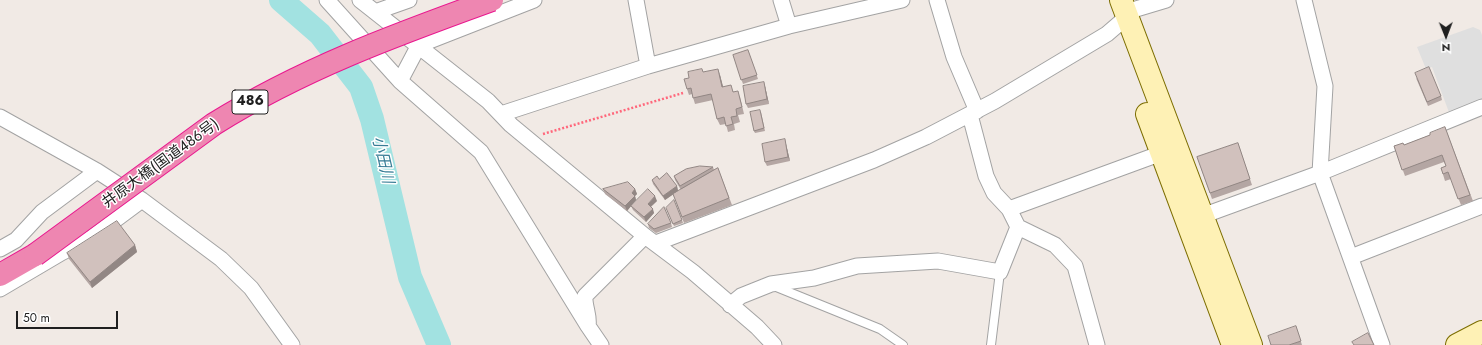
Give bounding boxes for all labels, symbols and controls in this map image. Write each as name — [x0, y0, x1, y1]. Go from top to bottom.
north arrow — [1426, 16, 1466, 56]
text: N — [1442, 40, 1451, 56]
road number: 486 — [232, 90, 268, 114]
street label: 井原大橋(国道486号) — [99, 116, 223, 212]
water label: 小田川 — [367, 134, 397, 186]
scale bar — [18, 303, 120, 329]
text: 50 m — [23, 309, 50, 327]

